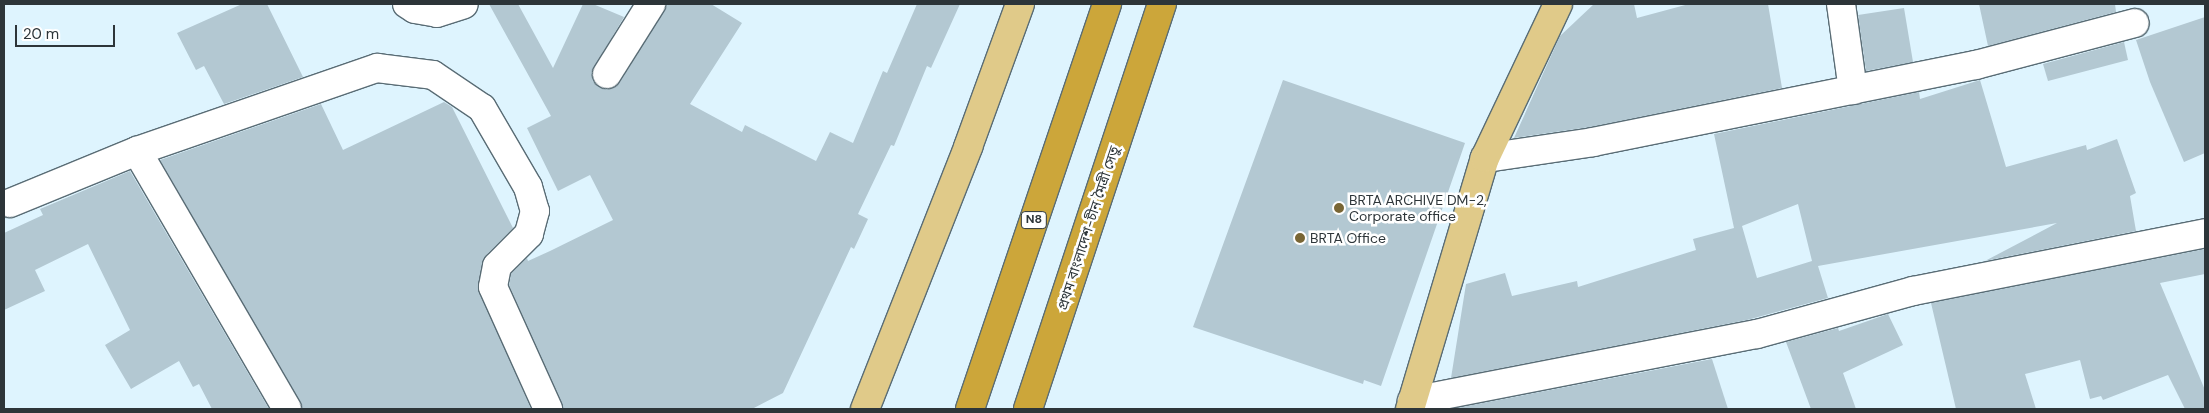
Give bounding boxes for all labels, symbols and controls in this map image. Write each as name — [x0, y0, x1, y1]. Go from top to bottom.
scale bar — [18, 15, 118, 47]
text: 20 m — [23, 24, 59, 44]
street label: প্রথম বাংলাদেশ-চীন মৈত্রী সেতু — [1054, 144, 1122, 312]
place label: BRTA ARCHIVE DM-2, Corporate office — [1349, 192, 1487, 224]
marker: BRTA ARCHIVE DM-2, Corporate office — [1333, 202, 1345, 214]
road number: N8 — [1020, 210, 1048, 230]
place label: BRTA Office — [1310, 230, 1386, 246]
marker: BRTA Office — [1294, 232, 1306, 244]

